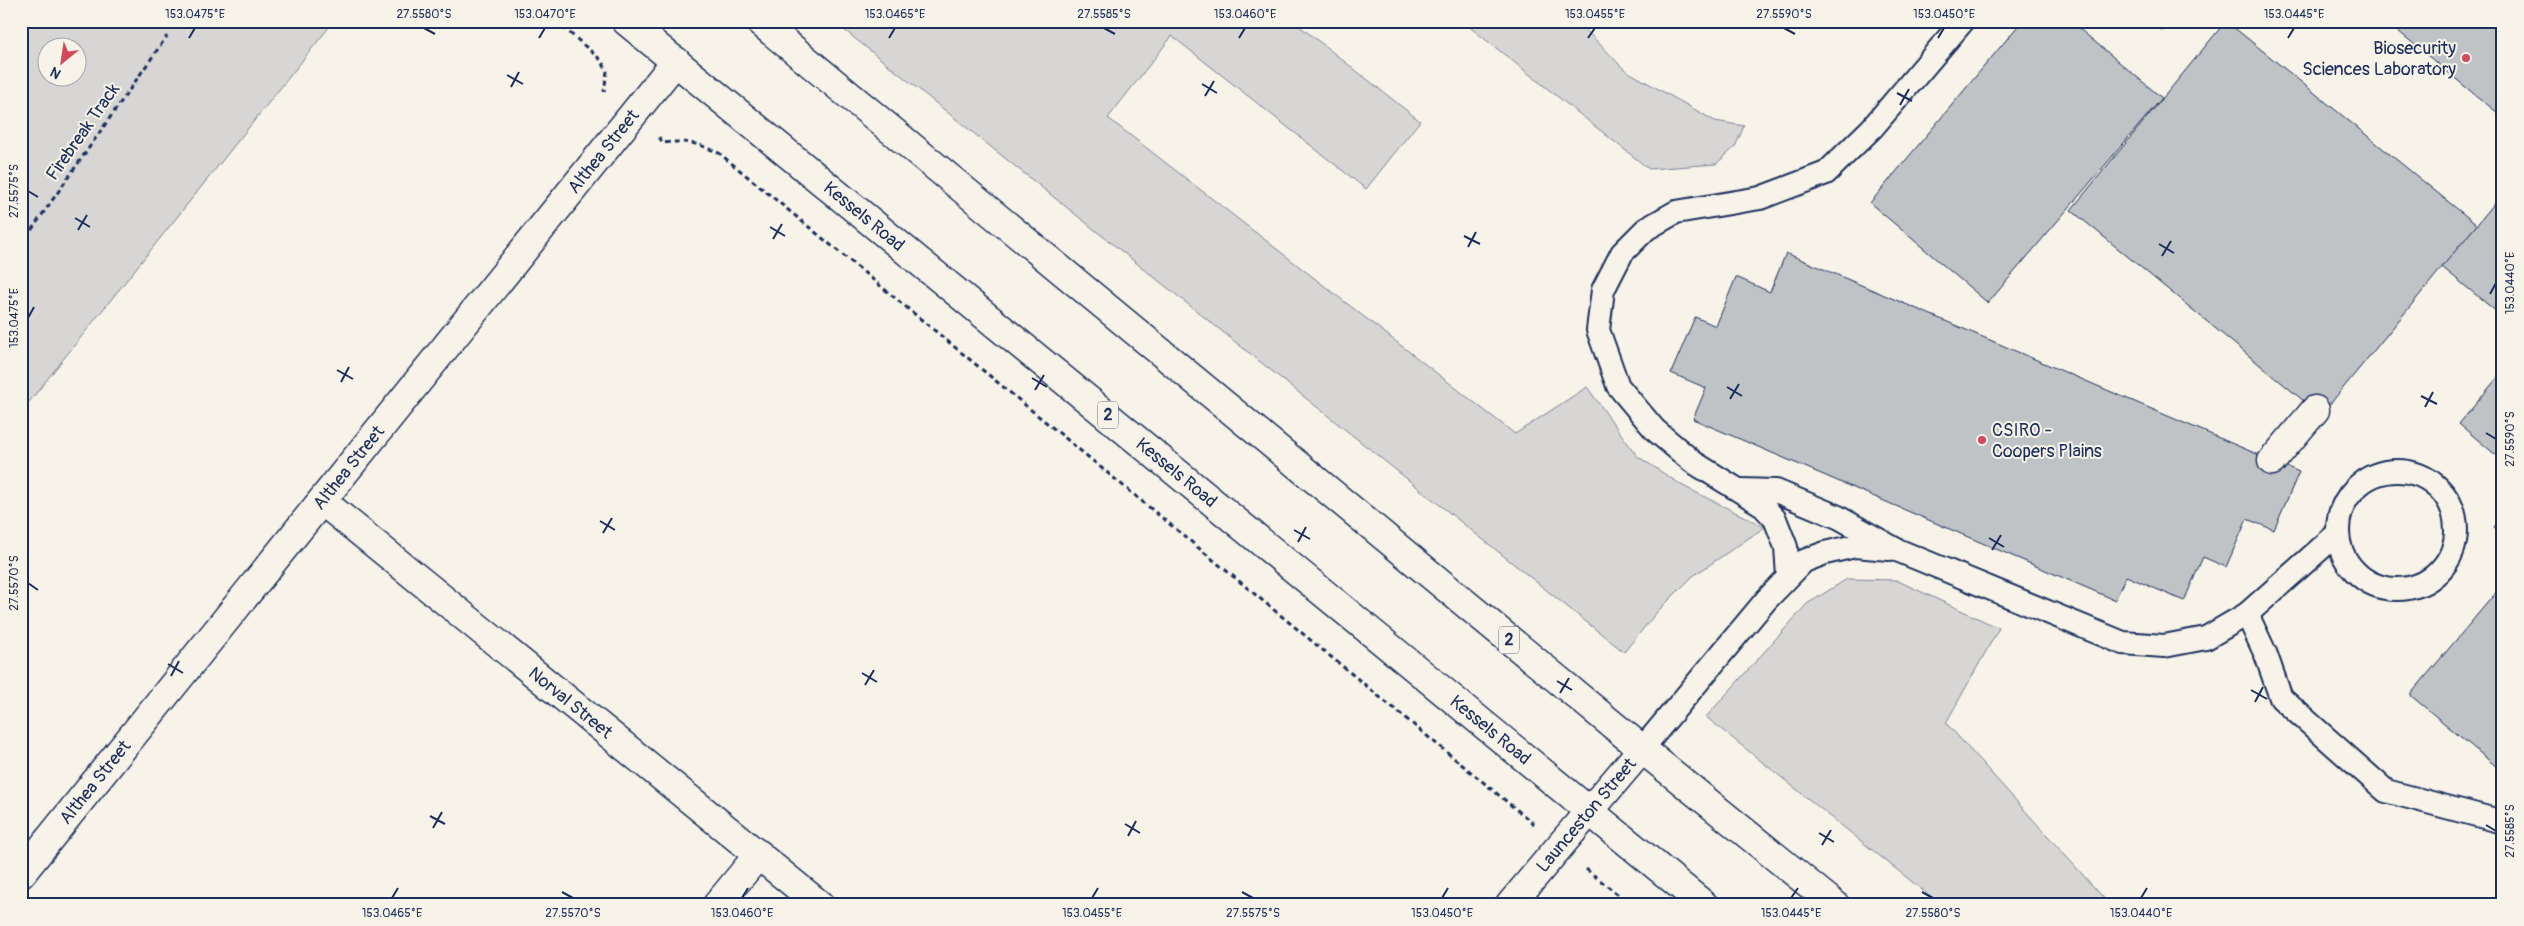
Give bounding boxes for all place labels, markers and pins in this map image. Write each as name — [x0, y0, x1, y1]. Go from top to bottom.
place label: Biosecurity Sciences Laboratory — [2302, 37, 2456, 81]
marker: Biosecurity Sciences Laboratory — [2460, 52, 2472, 64]
place label: CSIRO - Coopers Plains — [1992, 419, 2102, 463]
marker: CSIRO - Coopers Plains — [1976, 434, 1988, 446]

